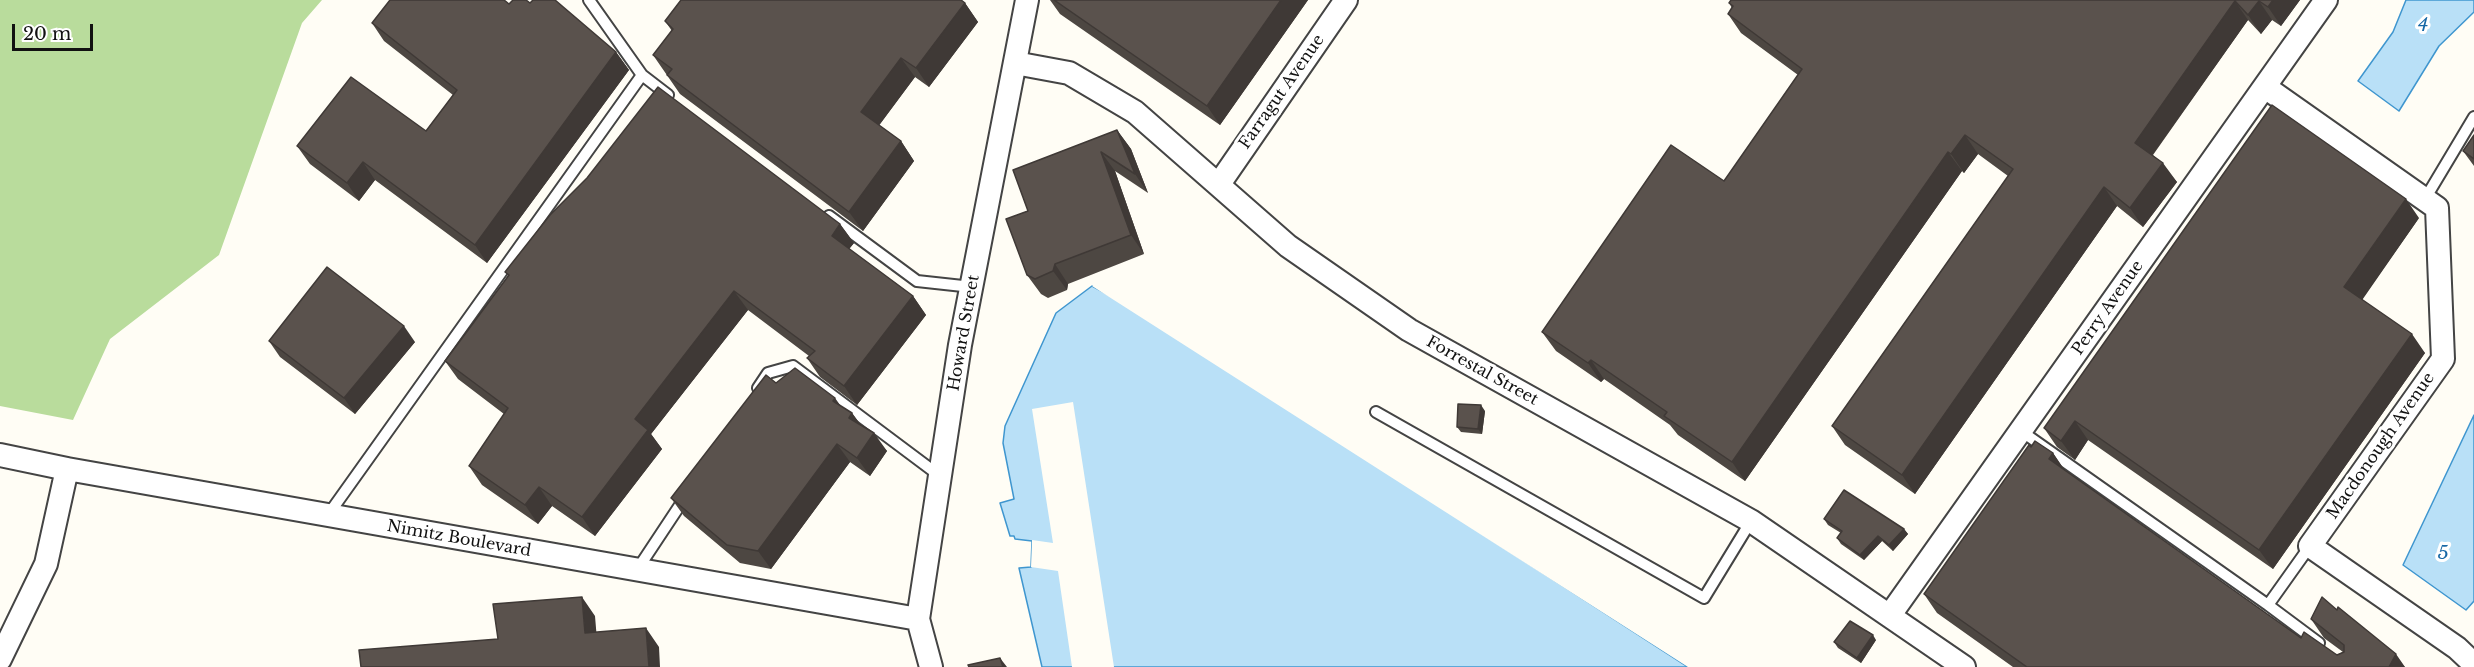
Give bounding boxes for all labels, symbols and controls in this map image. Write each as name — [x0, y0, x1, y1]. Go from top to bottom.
scale bar — [15, 12, 96, 50]
water label: 4 — [2418, 15, 2428, 37]
text: 20 m — [23, 23, 71, 45]
street label: Farragut Avenue — [1235, 31, 1329, 153]
street label: Perry Avenue — [2068, 257, 2148, 359]
street label: Howard Street — [944, 273, 984, 393]
street label: Forrestal Street — [1423, 332, 1541, 410]
street label: Macdonough Avenue — [2323, 369, 2439, 523]
street label: Nimitz Boulevard — [385, 517, 533, 561]
water label: 5 — [2438, 543, 2448, 565]

